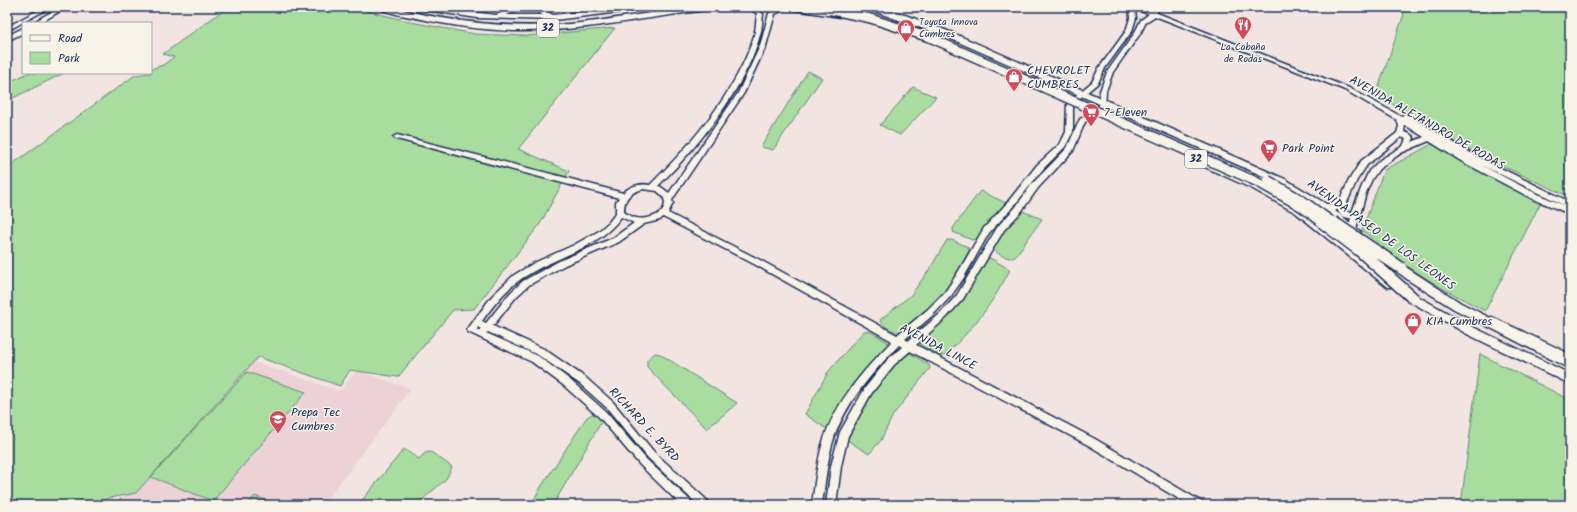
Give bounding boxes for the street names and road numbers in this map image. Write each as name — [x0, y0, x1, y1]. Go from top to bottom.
road number: 32 — [537, 19, 559, 37]
street label: AVENIDA ALEJANDRO DE RODAS — [1346, 71, 1509, 176]
road number: 32 — [1185, 150, 1207, 168]
street label: AVENIDA PASEO DE LOS LEONES — [1303, 175, 1459, 296]
street label: AVENIDA LINCE — [896, 319, 981, 376]
street label: RICHARD E. BYRD — [604, 383, 684, 467]

